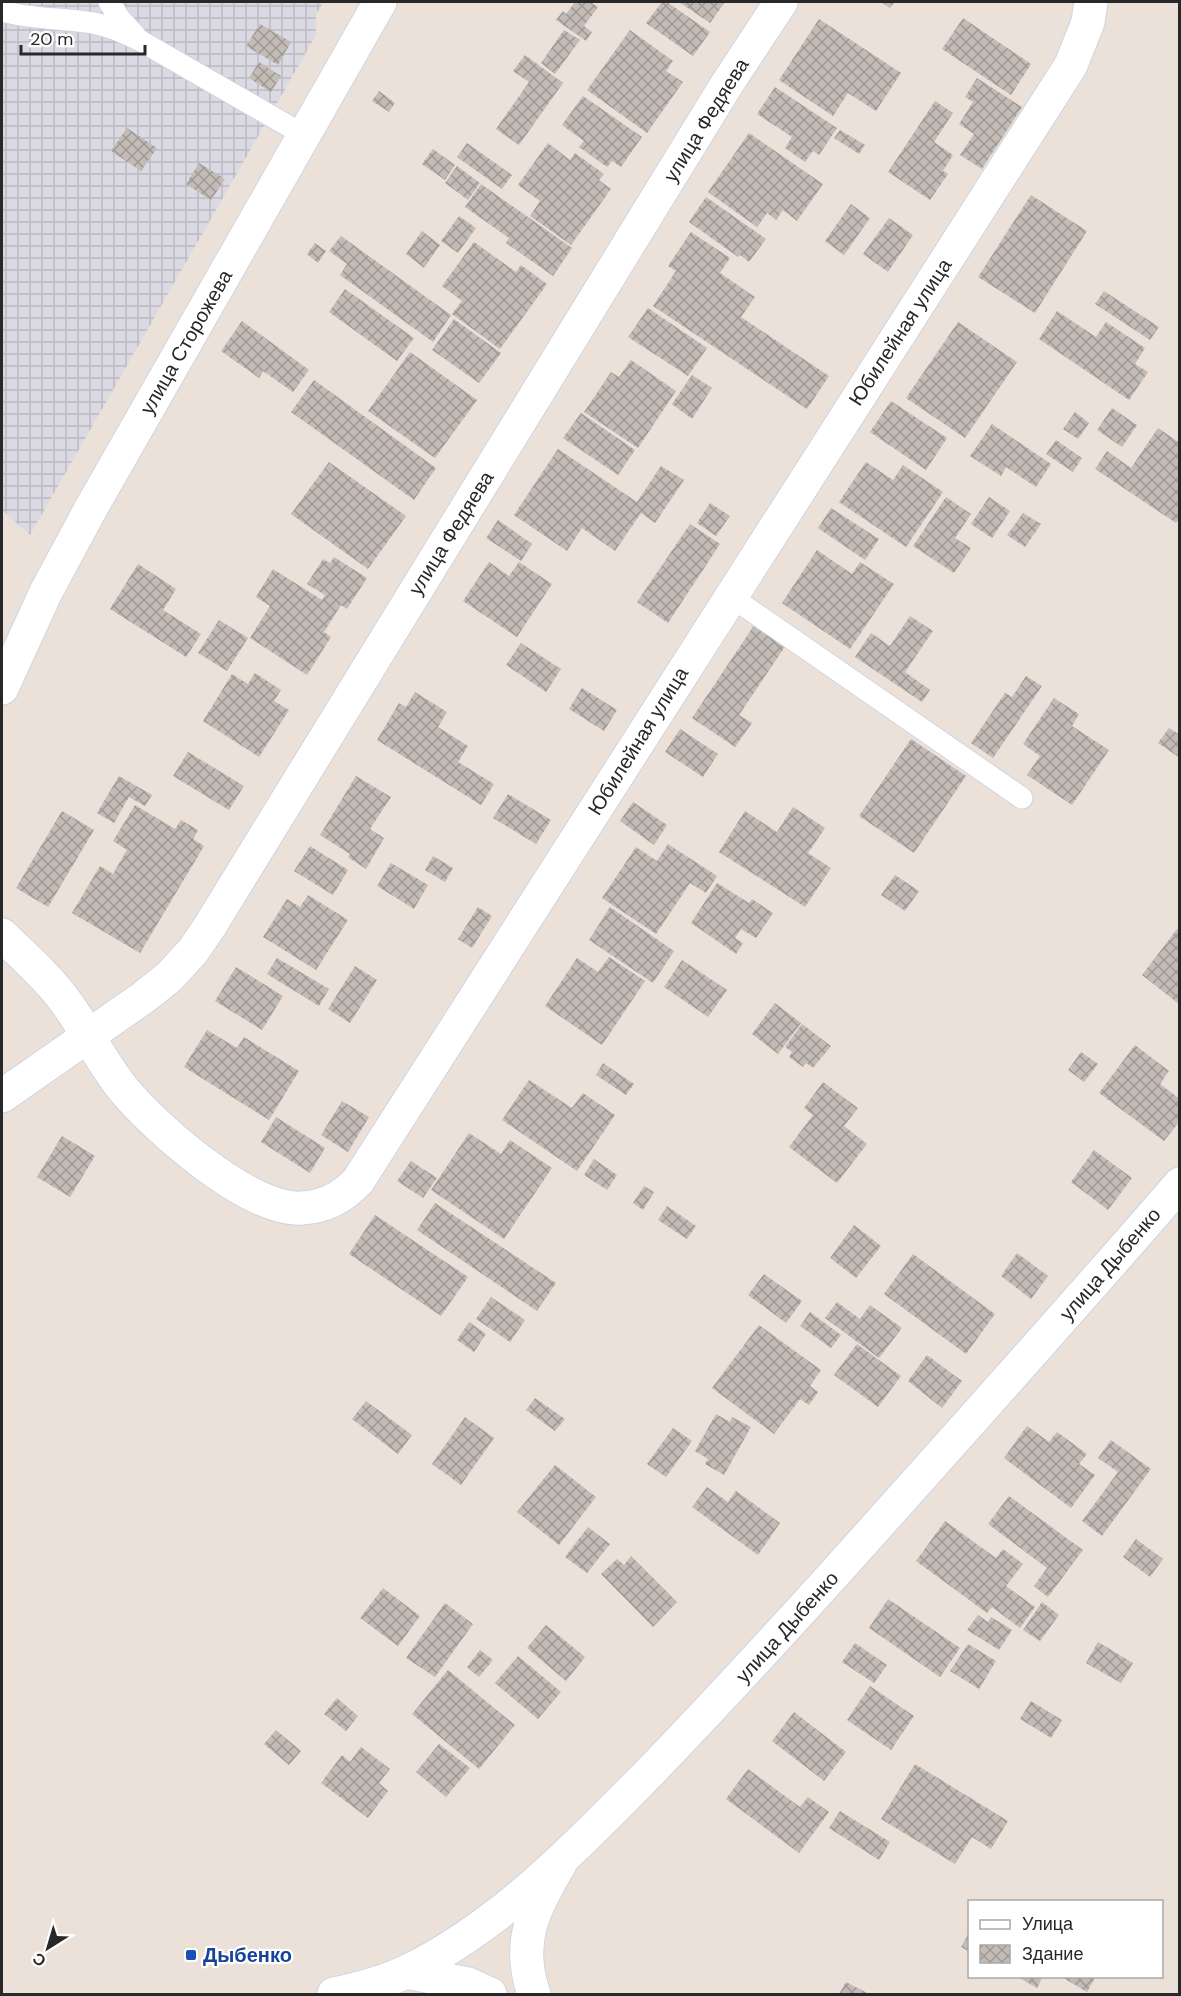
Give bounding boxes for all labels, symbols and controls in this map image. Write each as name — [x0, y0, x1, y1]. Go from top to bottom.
scale bar — [21, 18, 146, 56]
text: 20 m — [30, 27, 73, 51]
street label: улица Федяева — [658, 52, 755, 187]
street label: Юбилейная улица — [843, 253, 958, 410]
street label: улица Сторожева — [134, 264, 238, 419]
street label: улица Федяева — [403, 465, 500, 600]
street label: Юбилейная улица — [582, 661, 695, 820]
street label: улица Дыбенко — [1054, 1202, 1166, 1326]
street label: улица Дыбенко — [730, 1566, 844, 1688]
legend — [968, 1900, 1163, 1978]
text: Улица — [1022, 1912, 1074, 1936]
north arrow — [18, 1918, 78, 1978]
place label: Дыбенко — [203, 1942, 292, 1968]
text: Здание — [1022, 1942, 1083, 1966]
text: С — [28, 1947, 50, 1971]
marker: Дыбенко — [184, 1948, 198, 1962]

